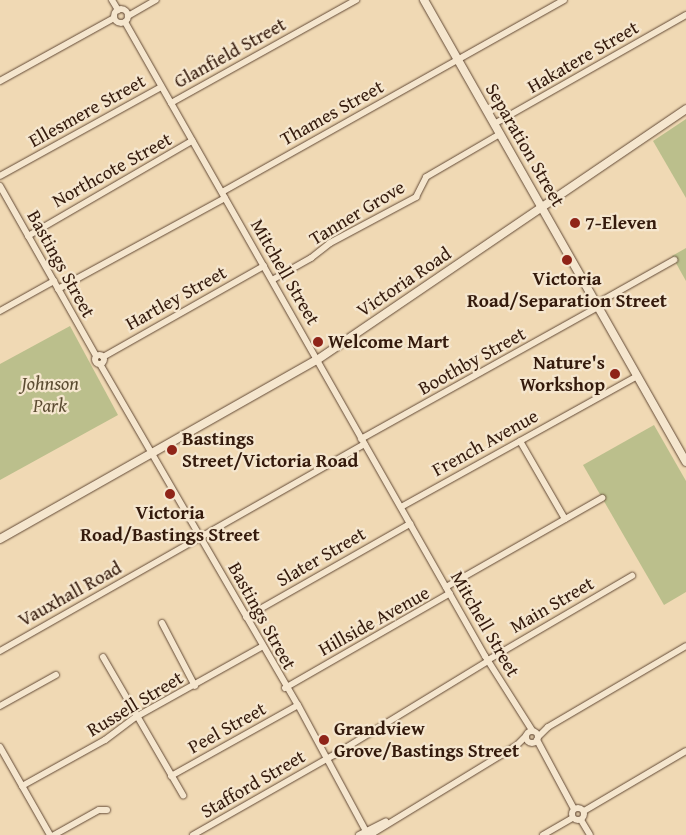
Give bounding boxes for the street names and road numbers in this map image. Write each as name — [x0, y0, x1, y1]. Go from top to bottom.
street label: Glanfield Street — [170, 13, 290, 93]
street label: Hakatere Street — [523, 16, 643, 98]
street label: Ellesmere Street — [25, 70, 149, 152]
street label: Thames Street — [276, 75, 388, 151]
street label: Separation Street — [480, 79, 570, 211]
street label: Northcote Street — [48, 128, 176, 212]
street label: Tanner Grove — [305, 176, 409, 250]
street label: Bastings Street — [22, 206, 100, 322]
street label: Mitchell Street — [246, 215, 324, 329]
street label: Victoria Road — [353, 242, 455, 322]
street label: Hartley Street — [121, 261, 231, 335]
street label: Boothby Street — [414, 322, 530, 400]
street label: French Avenue — [428, 404, 542, 482]
street label: Slater Street — [272, 522, 370, 592]
street label: Vauxhall Road — [14, 556, 126, 632]
street label: Bastings Street — [223, 558, 301, 674]
street label: Mitchell Street — [446, 567, 524, 681]
street label: Main Street — [506, 572, 598, 638]
street label: Hillside Avenue — [315, 581, 433, 661]
street label: Russell Street — [83, 666, 187, 742]
street label: Peel Street — [184, 697, 270, 759]
street label: Stafford Street — [197, 745, 309, 823]

